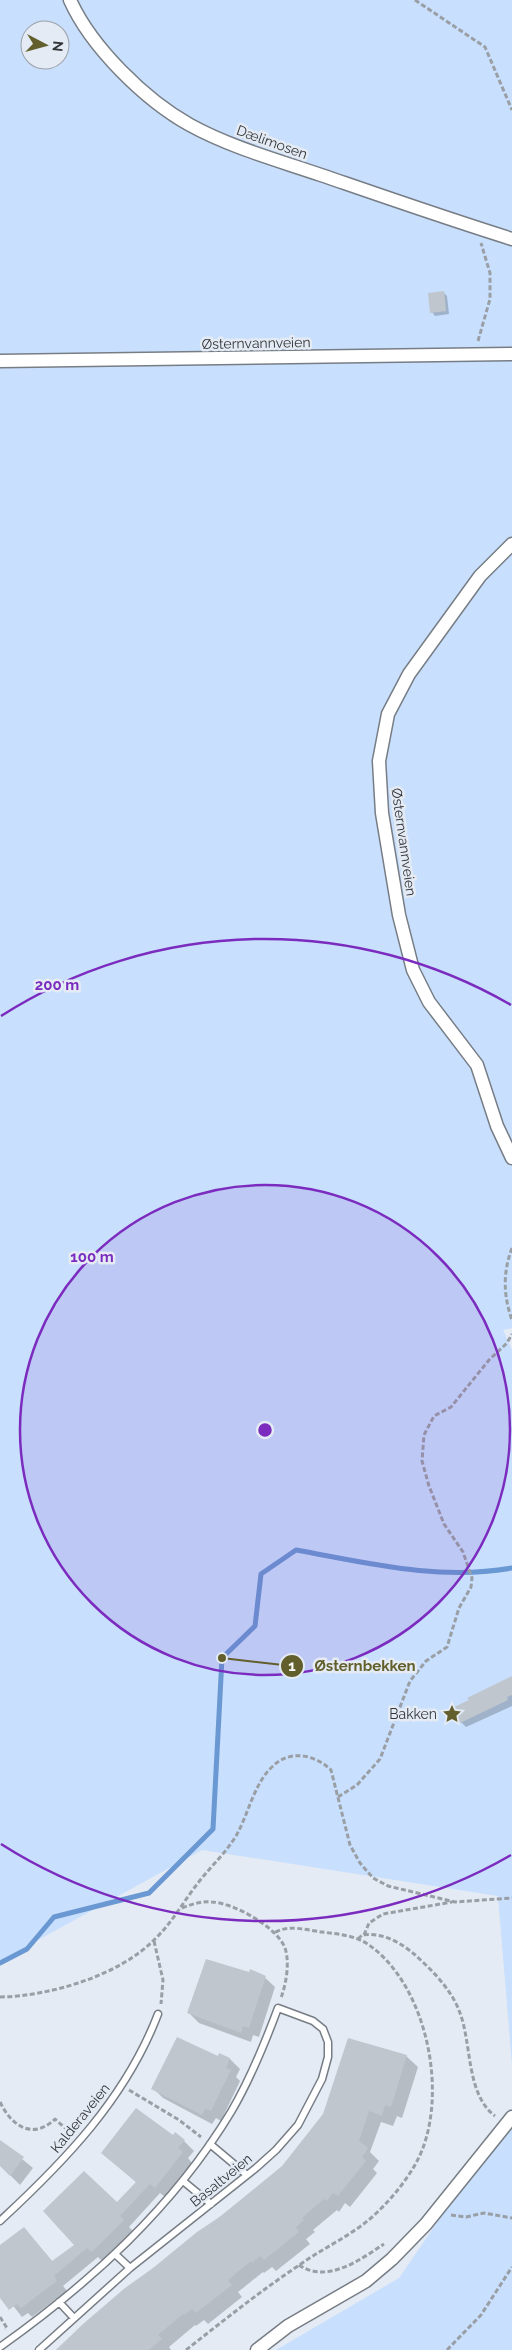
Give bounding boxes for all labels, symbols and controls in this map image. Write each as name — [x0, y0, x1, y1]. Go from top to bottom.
north arrow — [20, 20, 70, 70]
text: N — [49, 40, 66, 53]
street label: Dælimosen — [234, 122, 310, 162]
street label: Østernvannveien — [201, 334, 311, 352]
street label: Østernvannveien — [388, 787, 420, 897]
text: 200 m — [35, 976, 79, 994]
text: 100 m — [70, 1248, 114, 1266]
centre of rings — [256, 1421, 274, 1439]
callout: Østernbekken — [280, 1651, 426, 1681]
text: 1 — [288, 1657, 296, 1675]
text: Østernbekken — [314, 1657, 416, 1675]
place icon: Bakken — [441, 1703, 463, 1725]
place label: Bakken — [389, 1706, 437, 1722]
street label: Kalderaveien — [47, 2080, 113, 2156]
street label: Basaltveien — [187, 2150, 255, 2210]

